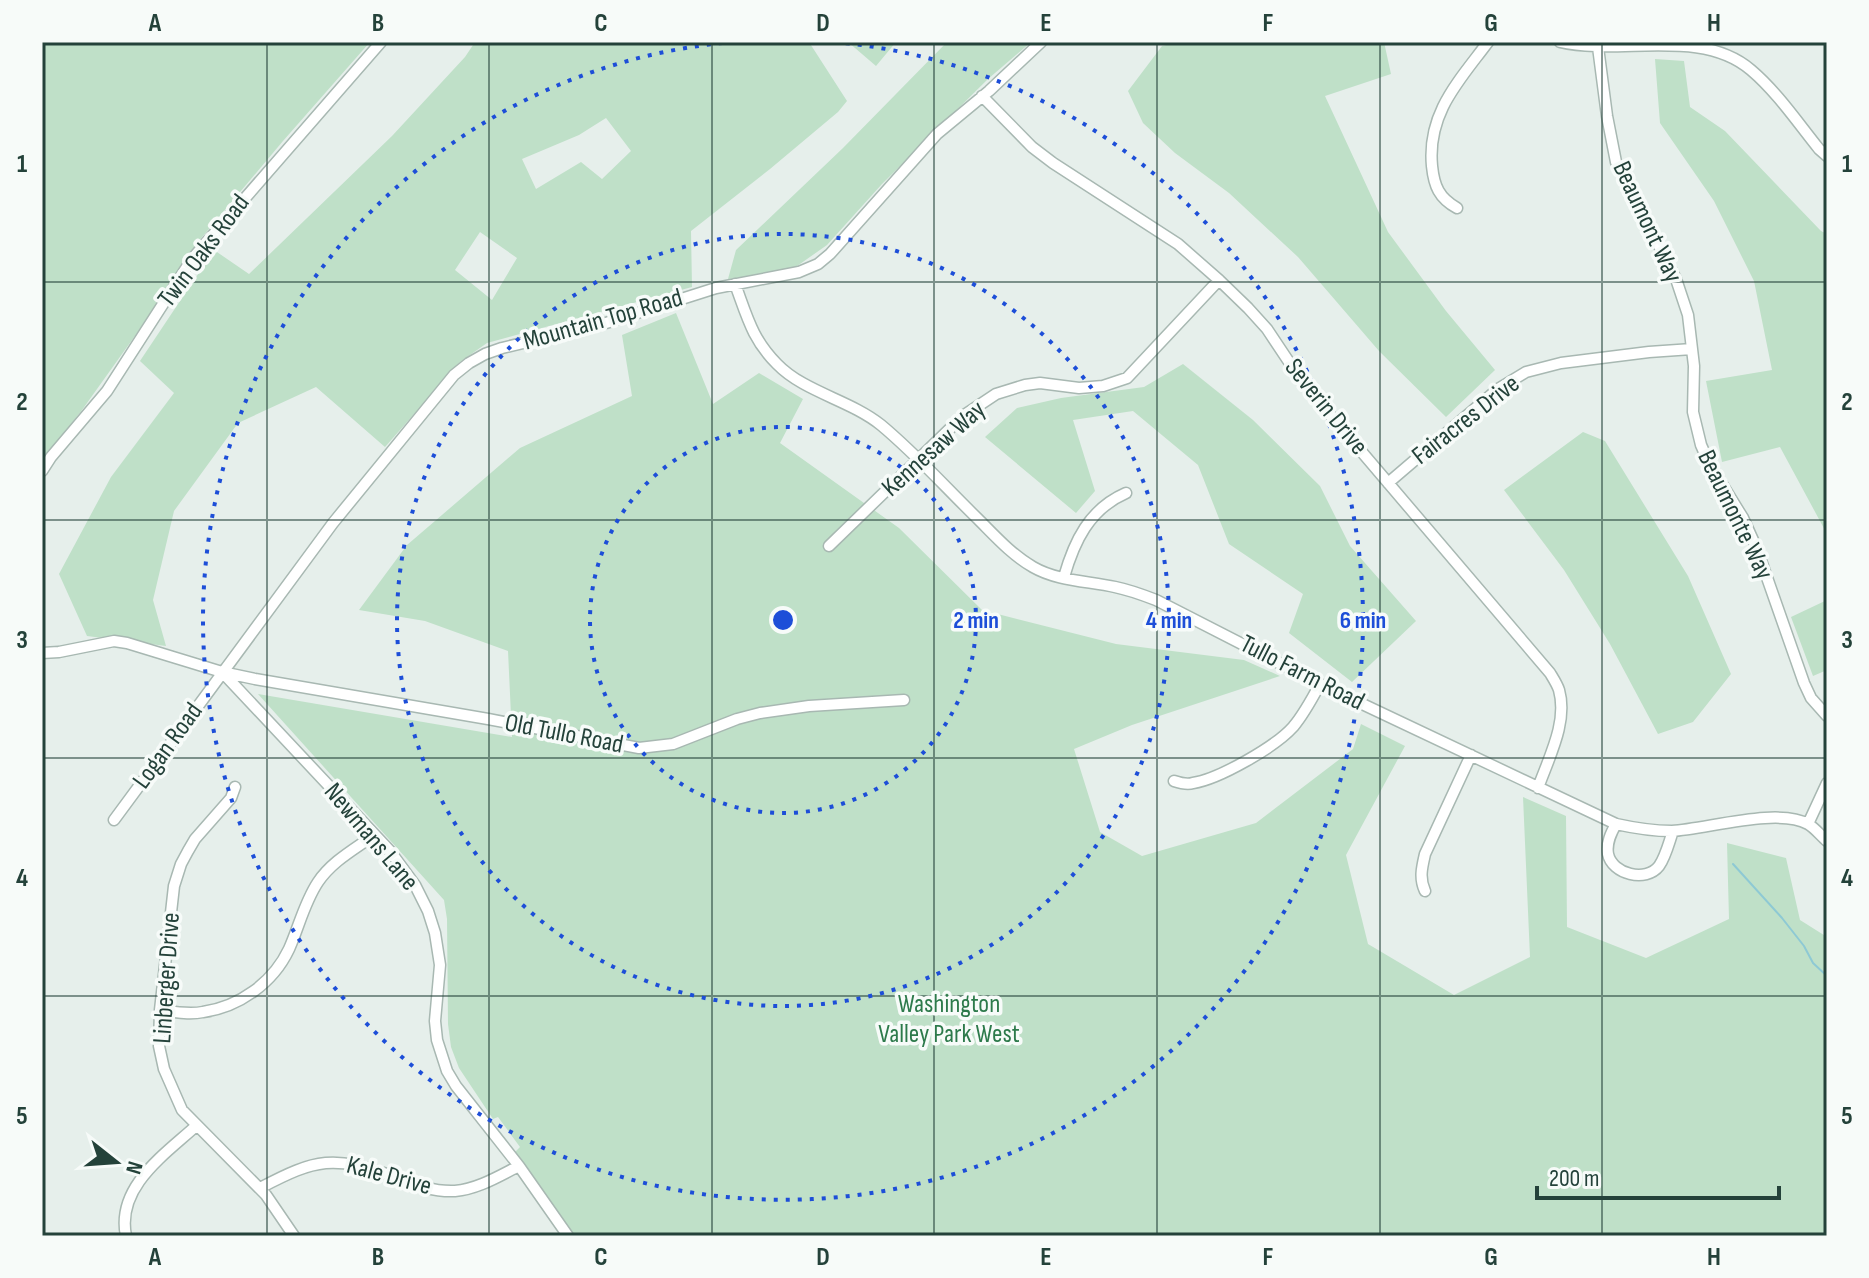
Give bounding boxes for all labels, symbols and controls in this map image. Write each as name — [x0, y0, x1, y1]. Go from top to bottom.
text: A — [148, 8, 162, 39]
text: B — [372, 8, 384, 39]
text: C — [594, 8, 608, 39]
text: D — [816, 8, 830, 39]
text: E — [1040, 8, 1052, 39]
text: F — [1263, 8, 1274, 39]
text: G — [1484, 8, 1498, 39]
text: H — [1707, 8, 1721, 39]
text: 1 — [17, 149, 27, 180]
text: 1 — [1842, 149, 1852, 180]
street label: Beaumont Way — [1606, 157, 1688, 287]
street label: Twin Oaks Road — [152, 189, 256, 313]
street label: Mountain Top Road — [520, 282, 686, 358]
street label: Severin Drive — [1278, 353, 1374, 461]
street label: Fairacres Drive — [1406, 368, 1526, 472]
text: 2 — [16, 387, 28, 418]
text: 2 — [1841, 387, 1853, 418]
street label: Kennesaw Way — [876, 395, 992, 503]
street label: Beaumonte Way — [1690, 445, 1780, 585]
centre of rings — [769, 606, 797, 634]
text: 2 min — [953, 606, 999, 635]
text: 4 min — [1146, 606, 1192, 635]
text: 6 min — [1340, 606, 1386, 635]
text: 3 — [16, 625, 28, 656]
text: 3 — [1841, 625, 1853, 656]
street label: Tullo Farm Road — [1235, 629, 1369, 717]
street label: Logan Road — [126, 697, 210, 795]
street label: Old Tullo Road — [502, 707, 626, 761]
street label: Newmans Lane — [317, 777, 425, 897]
text: 4 — [16, 863, 28, 894]
text: 4 — [1841, 863, 1853, 894]
street label: Linberger Drive — [147, 911, 187, 1045]
park label: Washington Valley Park West — [878, 989, 1020, 1050]
text: 5 — [16, 1101, 28, 1132]
text: 5 — [1841, 1101, 1853, 1132]
north arrow — [76, 1122, 156, 1202]
street label: Kale Drive — [343, 1150, 435, 1202]
scale bar — [1537, 1150, 1779, 1200]
text: N — [119, 1158, 148, 1177]
text: 200 m — [1549, 1164, 1600, 1193]
text: A — [148, 1242, 162, 1273]
text: B — [372, 1242, 384, 1273]
text: C — [594, 1242, 608, 1273]
text: D — [816, 1242, 830, 1273]
text: E — [1040, 1242, 1052, 1273]
text: F — [1263, 1242, 1274, 1273]
text: G — [1484, 1242, 1498, 1273]
text: H — [1707, 1242, 1721, 1273]

